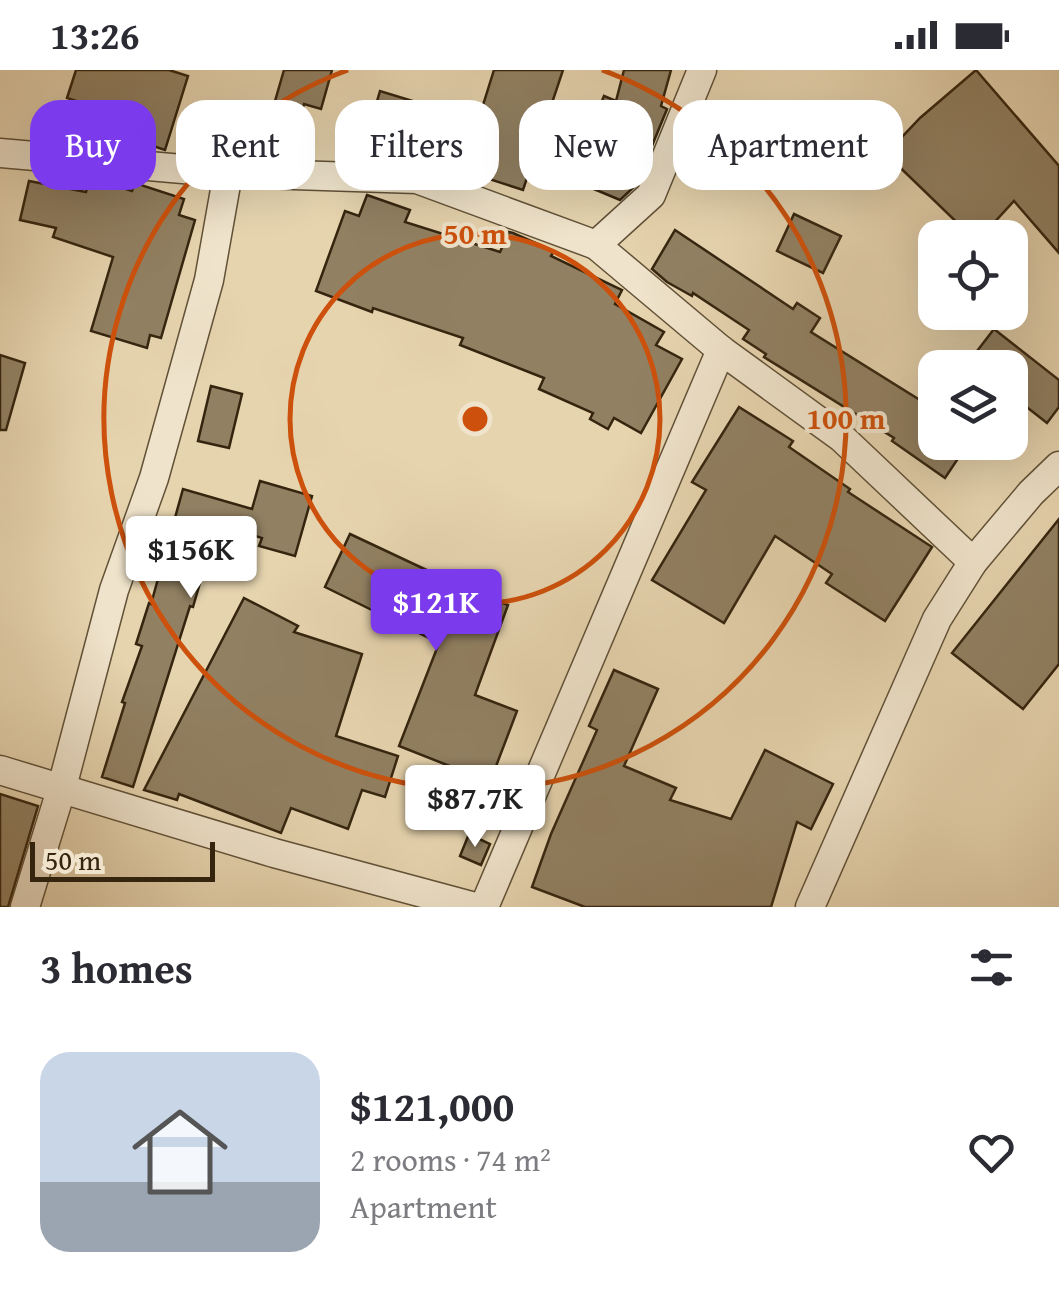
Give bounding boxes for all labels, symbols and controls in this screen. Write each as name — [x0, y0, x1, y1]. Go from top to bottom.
text: 13:26 — [50, 7, 140, 63]
chip: Buy — [30, 100, 156, 190]
chip: Rent — [176, 100, 315, 190]
chip: Filters — [335, 100, 499, 190]
chip: New — [519, 100, 653, 190]
chip: Apartment — [673, 100, 903, 190]
text: 50 m — [443, 211, 507, 255]
map controls — [918, 220, 1028, 460]
button: locate — [918, 220, 1028, 330]
button: layers — [918, 350, 1028, 460]
text: 100 m — [807, 396, 886, 440]
centre of rings — [457, 401, 493, 437]
pin: $156K — [121, 516, 261, 601]
text: $156K — [148, 525, 234, 572]
pin: $121K — [366, 569, 506, 654]
text: $121K — [393, 578, 479, 625]
pin: $87.7K — [394, 765, 556, 850]
text: $87.7K — [427, 774, 523, 821]
scale bar — [30, 837, 215, 881]
text: 50 m — [45, 839, 101, 880]
text: 3 homes — [40, 937, 193, 998]
icon: filters — [964, 940, 1019, 995]
text: $121,000 — [350, 1075, 514, 1136]
icon: home — [120, 1092, 240, 1212]
icon: heart — [964, 1125, 1019, 1180]
text: 2 rooms · 74 m² — [350, 1136, 551, 1183]
text: Apartment — [350, 1183, 497, 1230]

